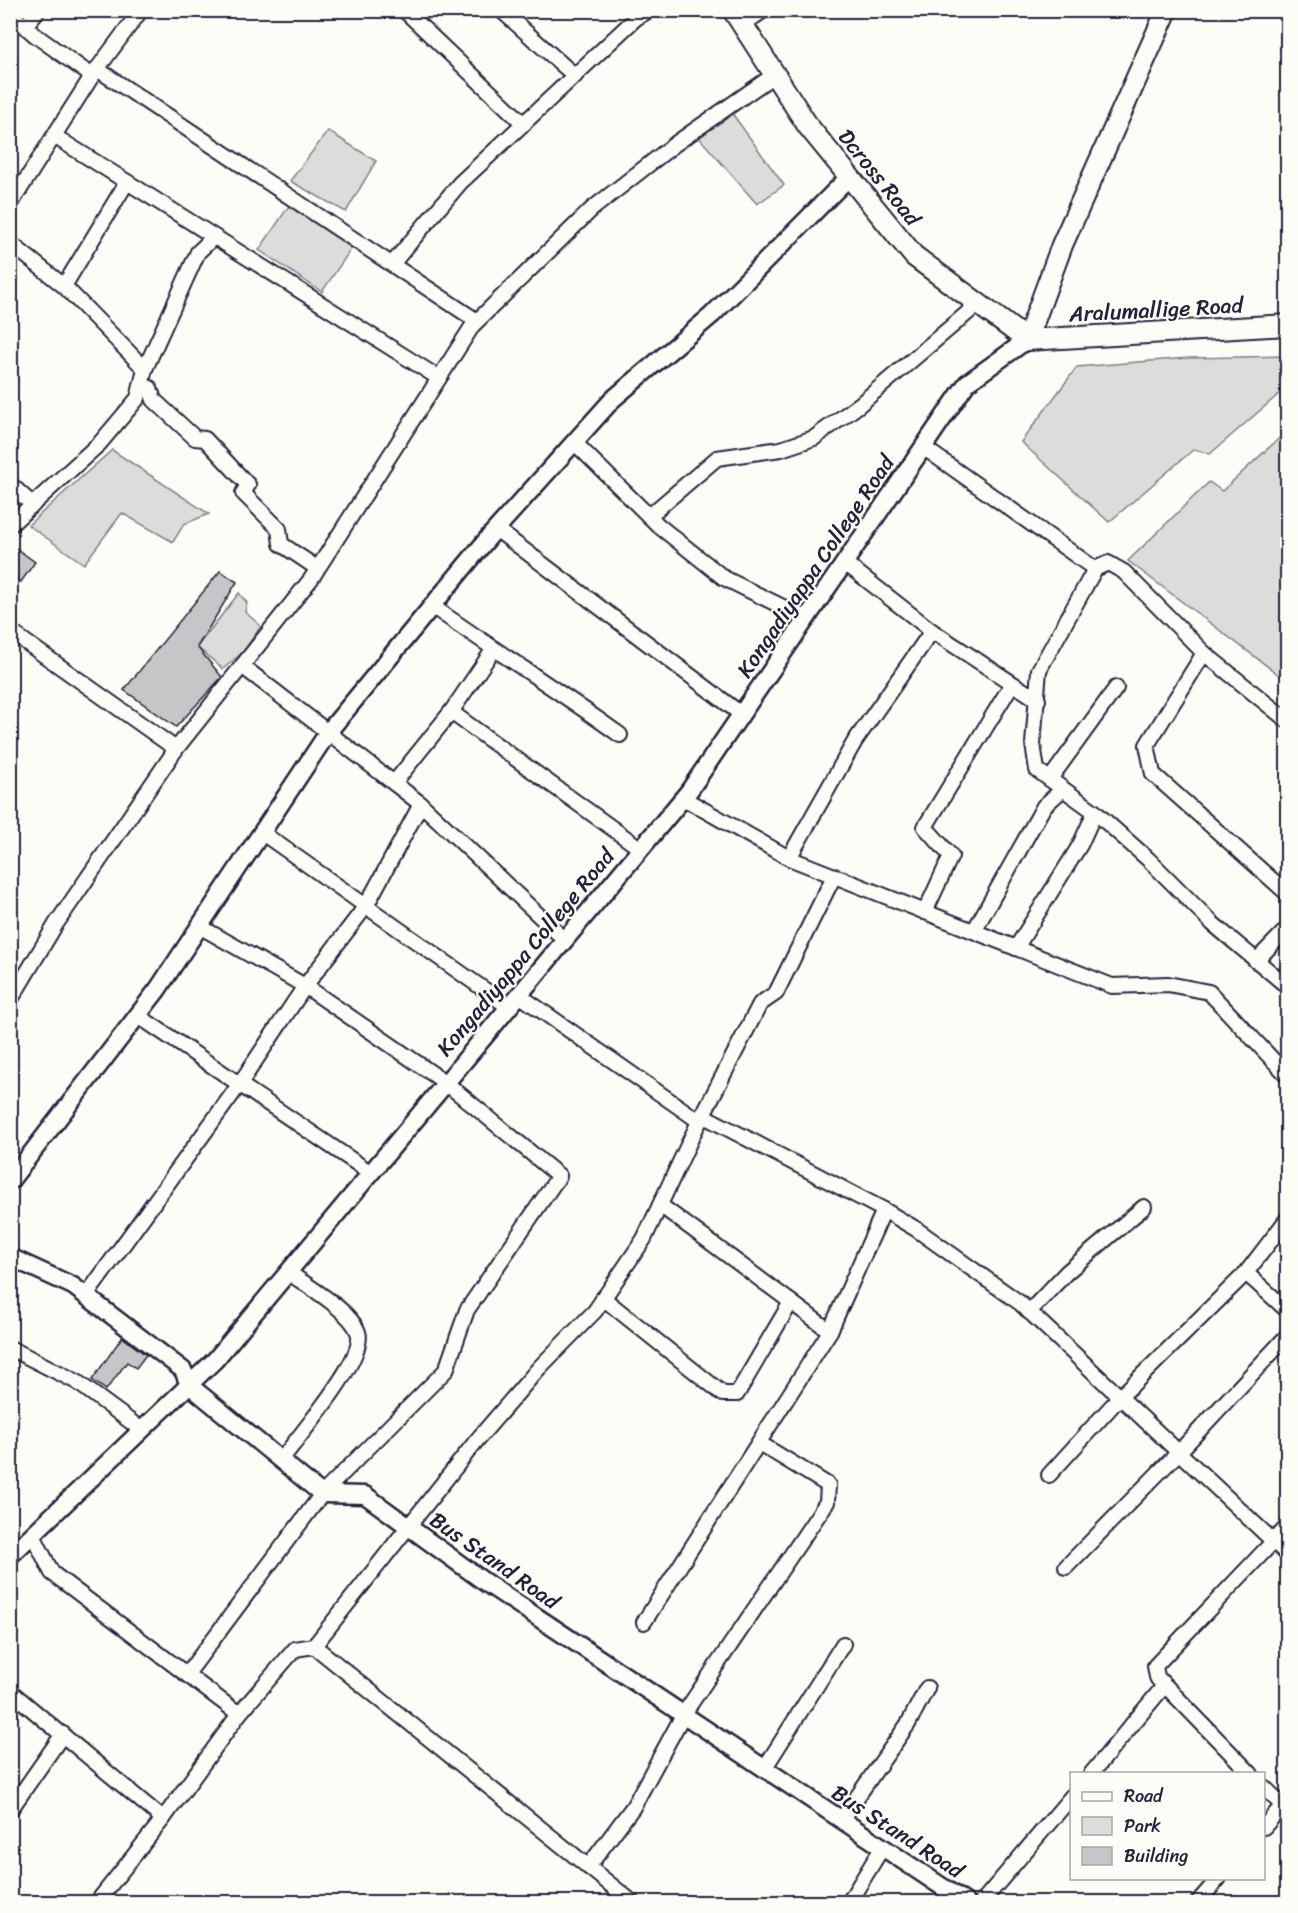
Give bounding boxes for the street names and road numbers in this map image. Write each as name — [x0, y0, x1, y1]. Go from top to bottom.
street label: Dcross Road — [828, 120, 932, 236]
street label: Aralumallige Road — [1067, 285, 1245, 334]
street label: Kongadiyappa College Road — [726, 446, 906, 686]
street label: Kongadiyappa College Road — [426, 838, 625, 1065]
street label: Bus Stand Road — [421, 1501, 569, 1621]
street label: Bus Stand Road — [823, 1774, 973, 1890]

